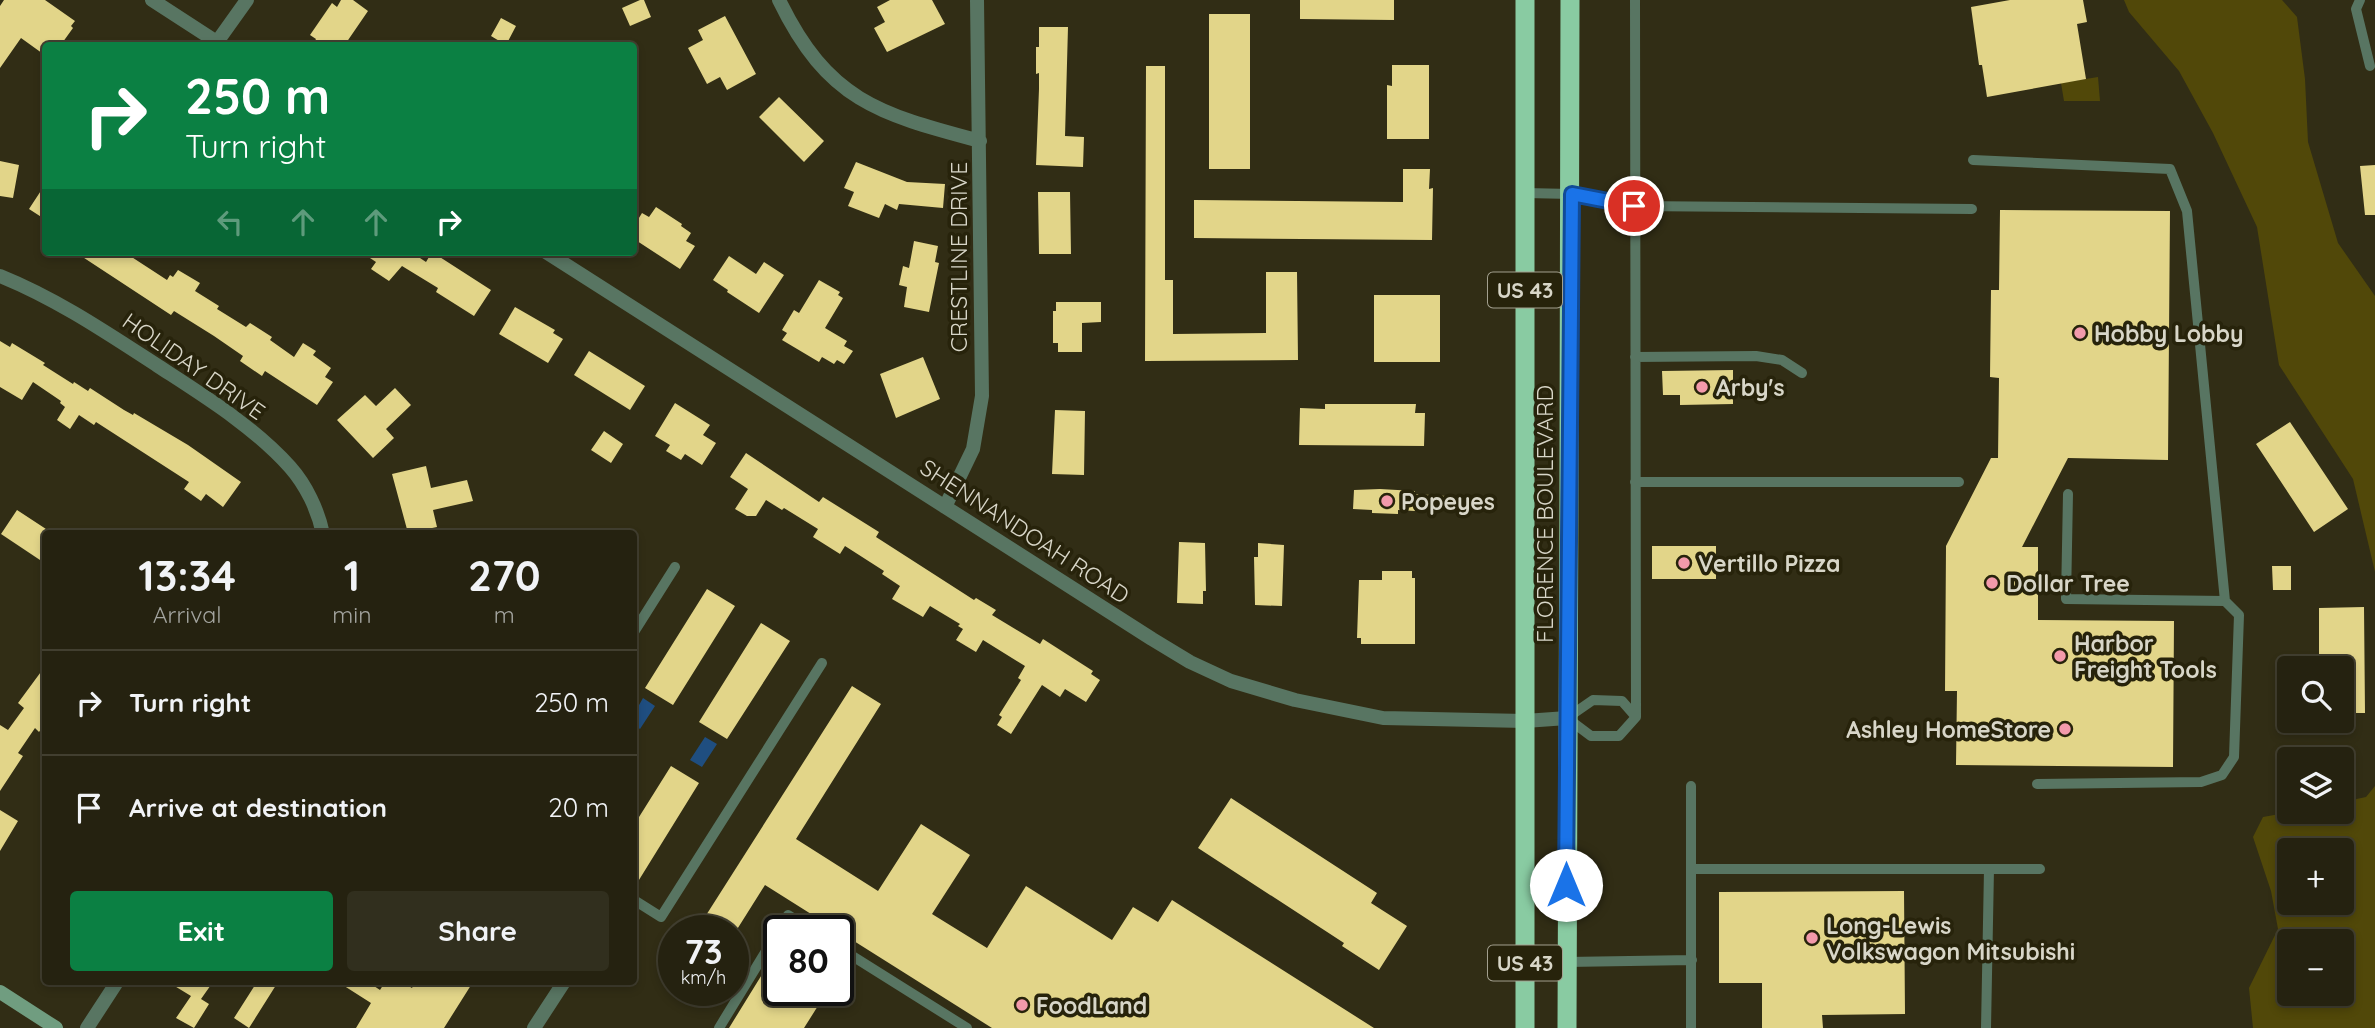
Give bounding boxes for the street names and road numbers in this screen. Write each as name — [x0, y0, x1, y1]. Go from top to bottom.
street label: CRESTLINE DRIVE — [944, 162, 973, 352]
road number: US 43 — [1488, 272, 1562, 308]
street label: HOLIDAY DRIVE — [117, 306, 271, 426]
street label: FLORENCE BOULEVARD — [1530, 385, 1559, 643]
street label: SHENNANDOAH ROAD — [915, 453, 1135, 609]
road number: US 43 — [1488, 946, 1562, 981]

